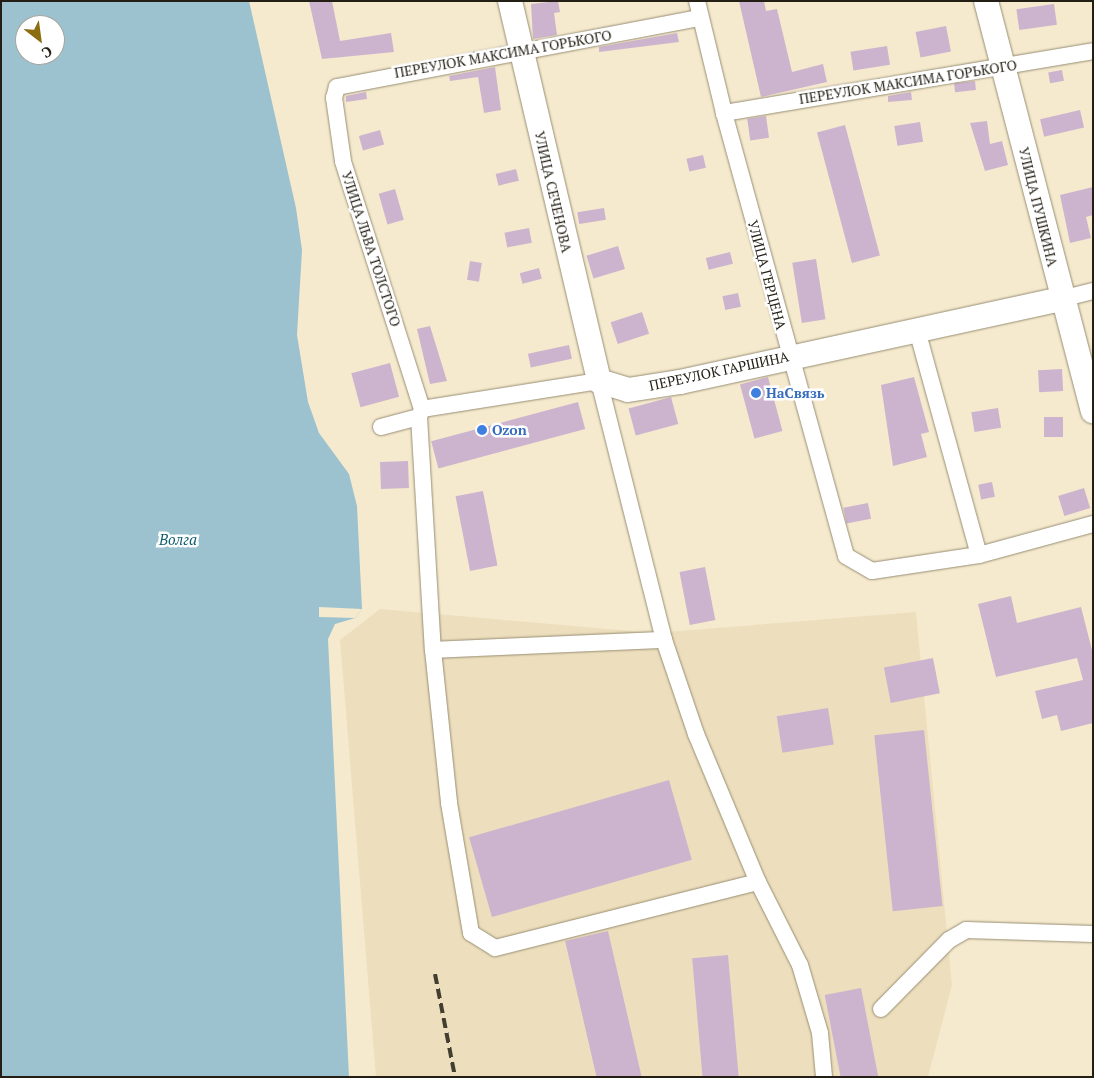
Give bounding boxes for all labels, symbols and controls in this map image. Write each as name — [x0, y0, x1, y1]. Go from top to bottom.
north arrow — [15, 15, 65, 65]
street label: ПЕРЕУЛОК МАКСИМА ГОРЬКОГО — [393, 27, 613, 81]
text: С — [39, 42, 56, 63]
street label: ПЕРЕУЛОК МАКСИМА ГОРЬКОГО — [798, 56, 1018, 108]
street label: УЛИЦА СЕЧЕНОВА — [531, 130, 575, 254]
street label: УЛИЦА ПУШКИНА — [1015, 145, 1061, 269]
street label: УЛИЦА ЛЬВА ТОЛСТОГО — [338, 169, 404, 329]
street label: УЛИЦА ГЕРЦЕНА — [744, 218, 790, 332]
street label: ПЕРЕУЛОК ГАРШИНА — [648, 348, 790, 394]
place label: НаСвязь — [766, 385, 825, 401]
marker: НаСвязь — [750, 387, 762, 399]
place label: Ozon — [492, 422, 527, 438]
marker: Ozon — [476, 424, 488, 436]
water label: Волга — [159, 531, 197, 549]

